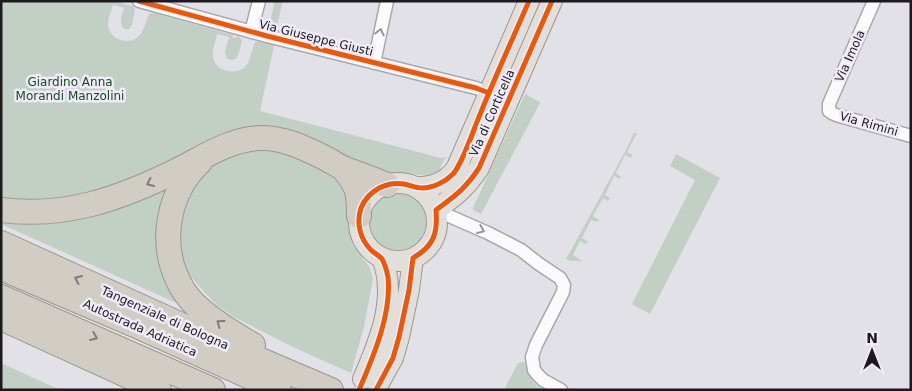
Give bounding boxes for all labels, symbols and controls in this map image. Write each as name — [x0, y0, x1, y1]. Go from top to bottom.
street label: Via Giuseppe Giusti — [257, 17, 375, 59]
one-way arrow — [375, 27, 385, 36]
street label: Via Imola — [832, 28, 868, 84]
street label: Via di Corticella — [467, 67, 517, 159]
park label: Giardino Anna Morandi Manzolini — [16, 75, 124, 103]
street label: Via Rimini — [838, 109, 900, 139]
one-way arrow — [146, 176, 155, 187]
one-way arrow — [476, 223, 485, 234]
one-way arrow — [74, 274, 83, 285]
street label: Tangenziale di Bologna — [98, 283, 231, 352]
street label: Autostrada Adriatica — [81, 297, 199, 359]
one-way arrow — [216, 320, 226, 329]
north arrow — [847, 326, 897, 376]
text: N — [866, 330, 878, 346]
one-way arrow — [89, 331, 98, 341]

